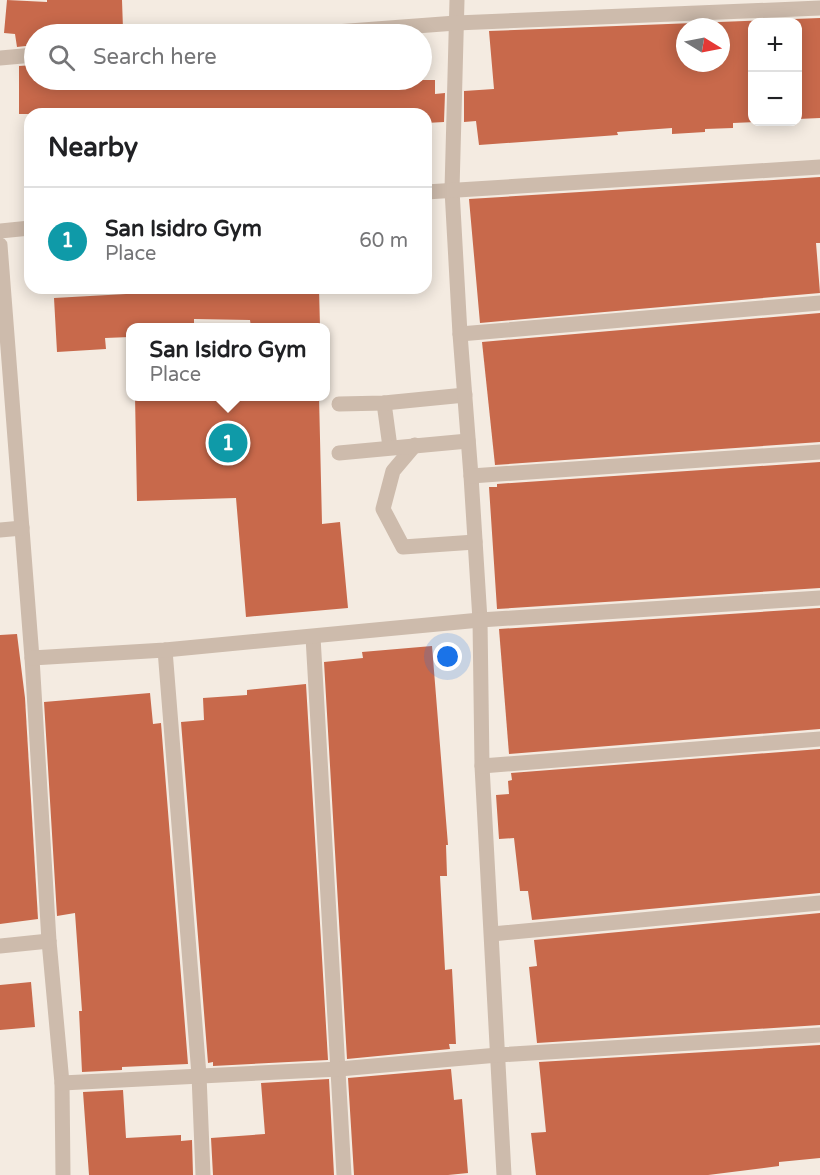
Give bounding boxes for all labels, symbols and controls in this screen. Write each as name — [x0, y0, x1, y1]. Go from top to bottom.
north arrow — [676, 18, 730, 72]
map controls — [748, 18, 802, 126]
button: + — [748, 18, 802, 72]
search box — [24, 24, 432, 90]
icon: search — [45, 41, 78, 74]
text: Search here — [93, 44, 217, 70]
button: − — [748, 72, 802, 126]
text: Nearby — [48, 132, 138, 163]
text: San Isidro Gym — [105, 216, 262, 242]
text: 1 — [61, 229, 74, 253]
text: 60 m — [359, 229, 408, 253]
text: Place — [105, 242, 156, 266]
popup — [126, 323, 330, 401]
text: San Isidro Gym — [150, 337, 306, 363]
text: Place — [150, 363, 201, 387]
pin: 1 — [208, 420, 248, 466]
your location — [433, 642, 462, 671]

